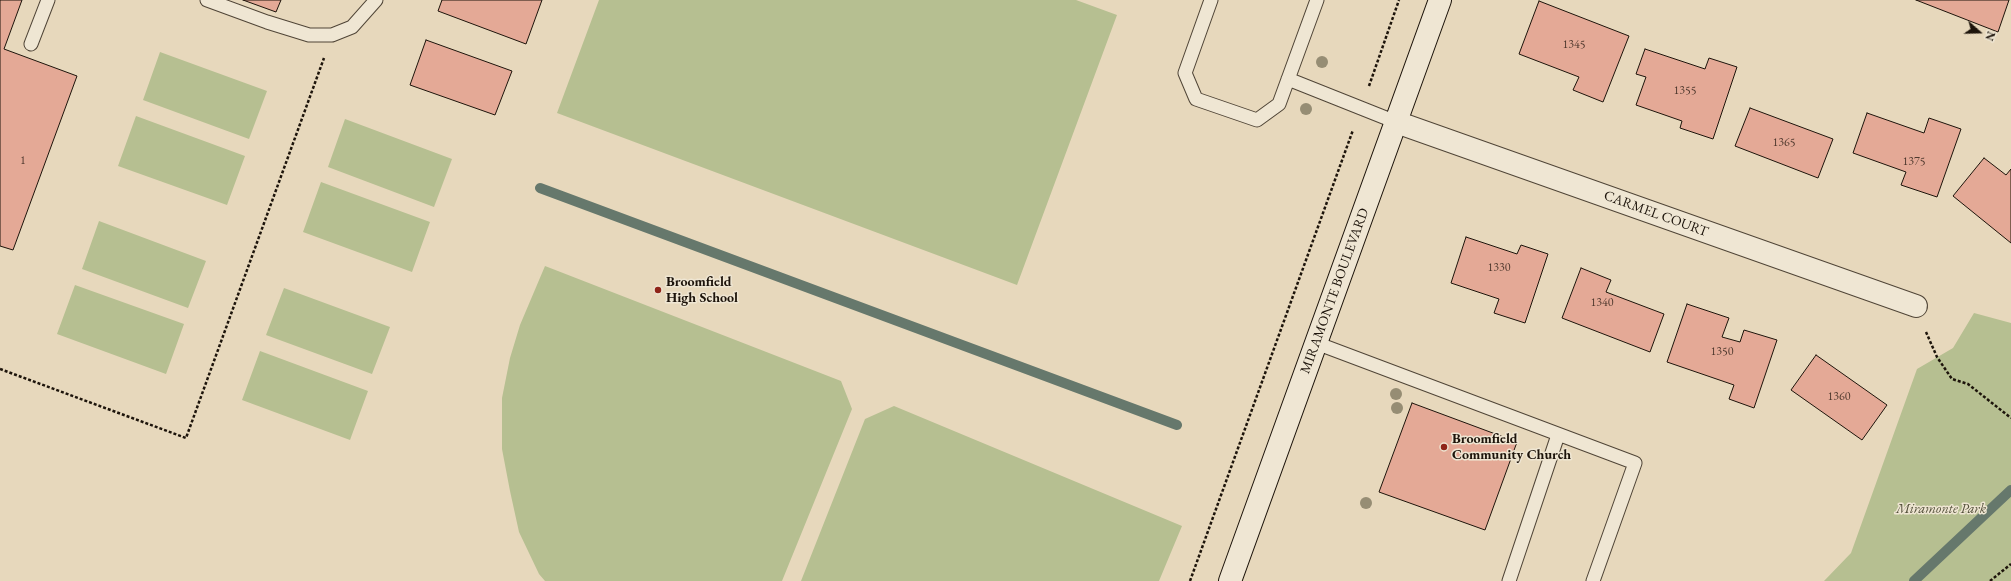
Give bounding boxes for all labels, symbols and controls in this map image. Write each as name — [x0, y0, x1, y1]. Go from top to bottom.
north arrow — [1959, 12, 1999, 52]
text: N — [1982, 30, 1998, 43]
house number: 1345 — [1562, 38, 1586, 52]
house number: 1355 — [1673, 84, 1697, 98]
house number: 1365 — [1772, 136, 1796, 150]
house number: 1 — [20, 154, 26, 168]
house number: 1375 — [1902, 155, 1926, 169]
street label: CARMEL COURT — [1601, 187, 1711, 241]
street label: MIRAMONTE BOULEVARD — [1297, 206, 1373, 376]
house number: 1330 — [1487, 261, 1511, 275]
place label: Broomfield High School — [666, 274, 738, 306]
marker: Broomfield High School — [653, 285, 663, 295]
house number: 1340 — [1590, 296, 1614, 310]
house number: 1350 — [1710, 345, 1734, 359]
house number: 1360 — [1827, 390, 1851, 404]
place label: Broomfield Community Church — [1452, 431, 1571, 464]
marker: Broomfield Community Church — [1439, 442, 1449, 452]
park label: Miramonte Park — [1896, 501, 1986, 517]

